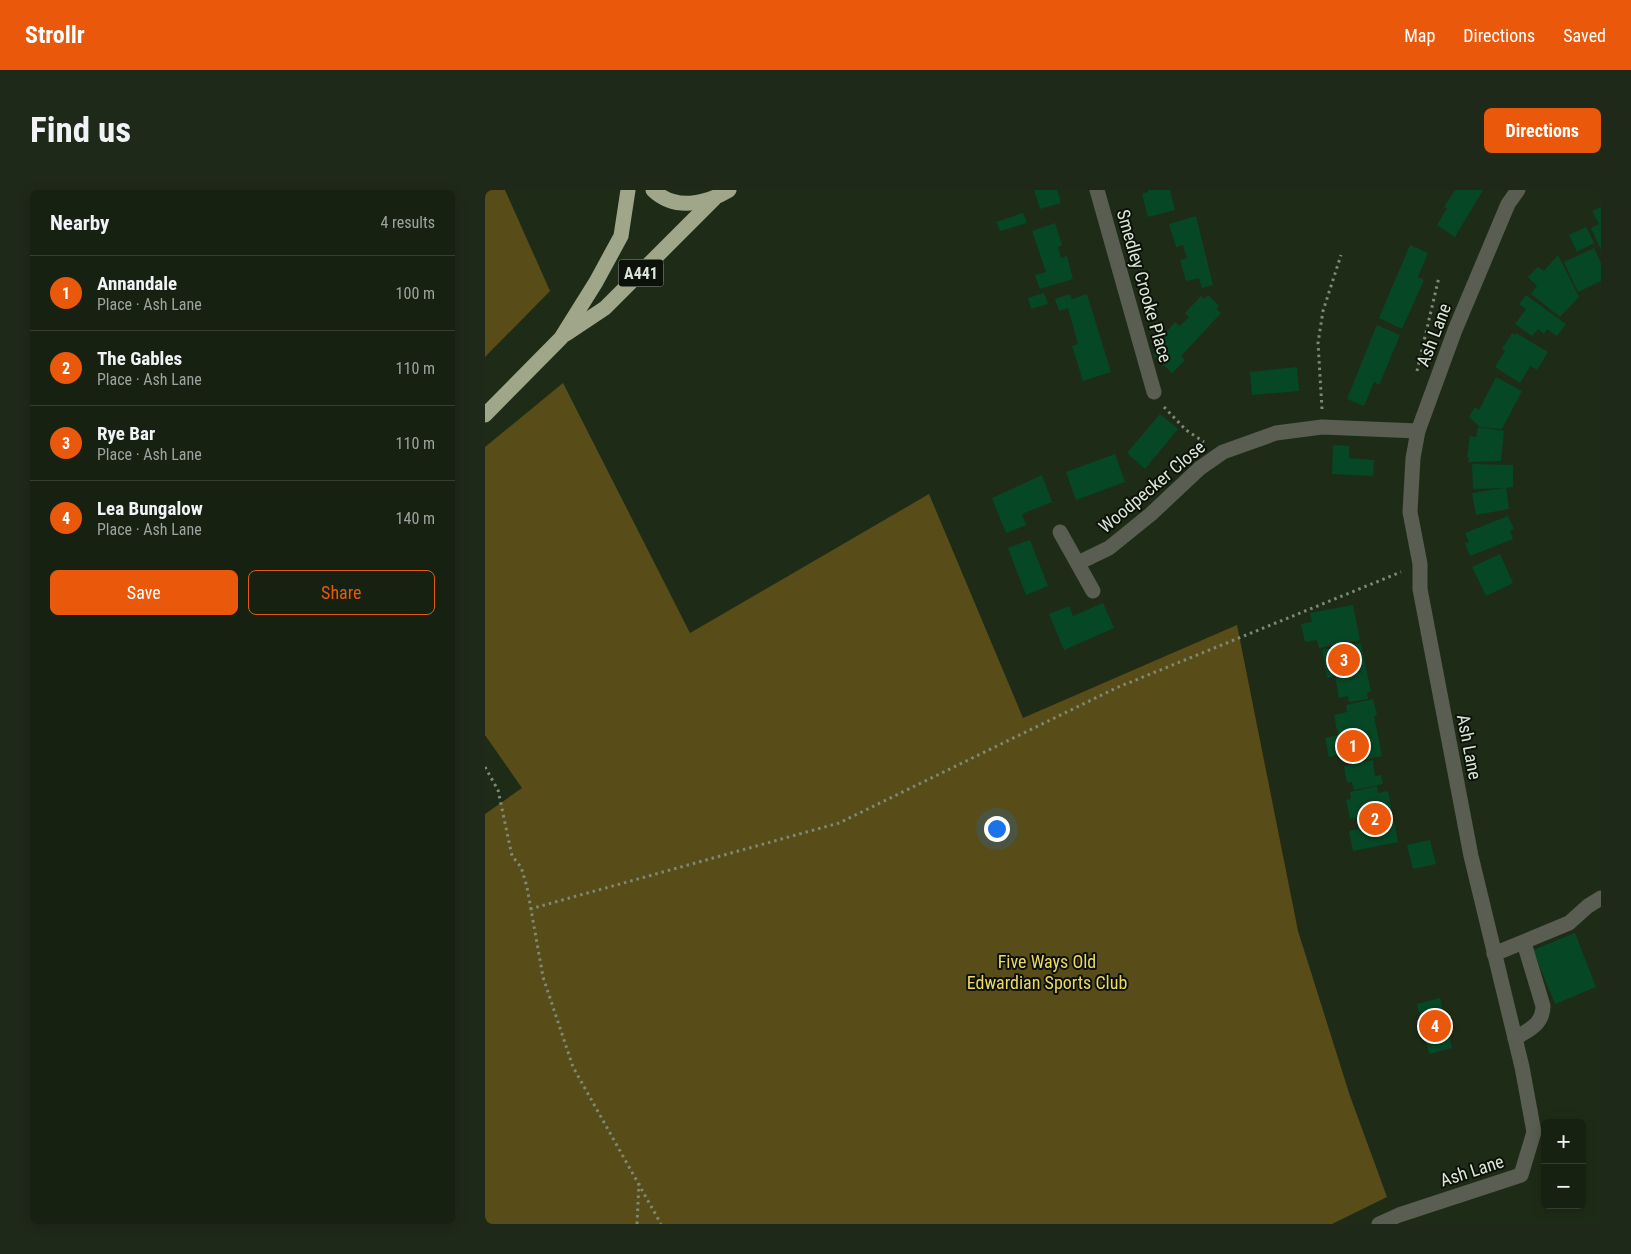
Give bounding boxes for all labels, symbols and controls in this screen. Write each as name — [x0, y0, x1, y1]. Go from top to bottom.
text: Strollr — [25, 21, 85, 49]
text: Map — [1404, 25, 1435, 46]
text: Directions — [1463, 25, 1535, 46]
text: Saved — [1563, 25, 1606, 46]
button: Directions — [1484, 108, 1601, 153]
text: Find us — [30, 110, 131, 151]
street label: Smedley Crooke Place — [1113, 207, 1176, 365]
text: Nearby — [50, 211, 109, 235]
text: 4 results — [380, 213, 435, 232]
road number: A441 — [619, 260, 663, 286]
text: Annandale — [97, 272, 177, 295]
text: 1 — [62, 284, 70, 303]
text: 100 m — [396, 284, 435, 303]
text: Place · Ash Lane — [97, 295, 202, 314]
street label: Ash Lane — [1412, 300, 1455, 369]
text: The Gables — [97, 347, 182, 370]
text: 2 — [62, 359, 70, 378]
text: 110 m — [396, 359, 435, 378]
text: Place · Ash Lane — [97, 370, 202, 389]
text: Rye Bar — [97, 422, 155, 445]
text: 3 — [62, 434, 70, 453]
text: 110 m — [396, 434, 435, 453]
street label: Woodpecker Close — [1094, 436, 1209, 537]
text: Place · Ash Lane — [97, 445, 202, 464]
text: Lea Bungalow — [97, 497, 203, 520]
text: 4 — [62, 509, 70, 528]
text: 140 m — [396, 509, 435, 528]
text: Place · Ash Lane — [97, 520, 202, 539]
button: Save — [50, 570, 238, 615]
button: Share — [248, 570, 435, 615]
pin: 3 — [1328, 641, 1360, 679]
street label: Ash Lane — [1453, 713, 1486, 781]
pin: 1 — [1337, 727, 1369, 765]
pin: 2 — [1359, 800, 1391, 838]
your location — [984, 816, 1010, 842]
park label: Five Ways Old Edwardian Sports Club — [967, 951, 1127, 993]
pin: 4 — [1419, 1007, 1451, 1045]
map controls — [1541, 1119, 1586, 1209]
button: + — [1541, 1119, 1586, 1164]
street label: Ash Lane — [1437, 1150, 1506, 1191]
button: − — [1541, 1164, 1586, 1209]

